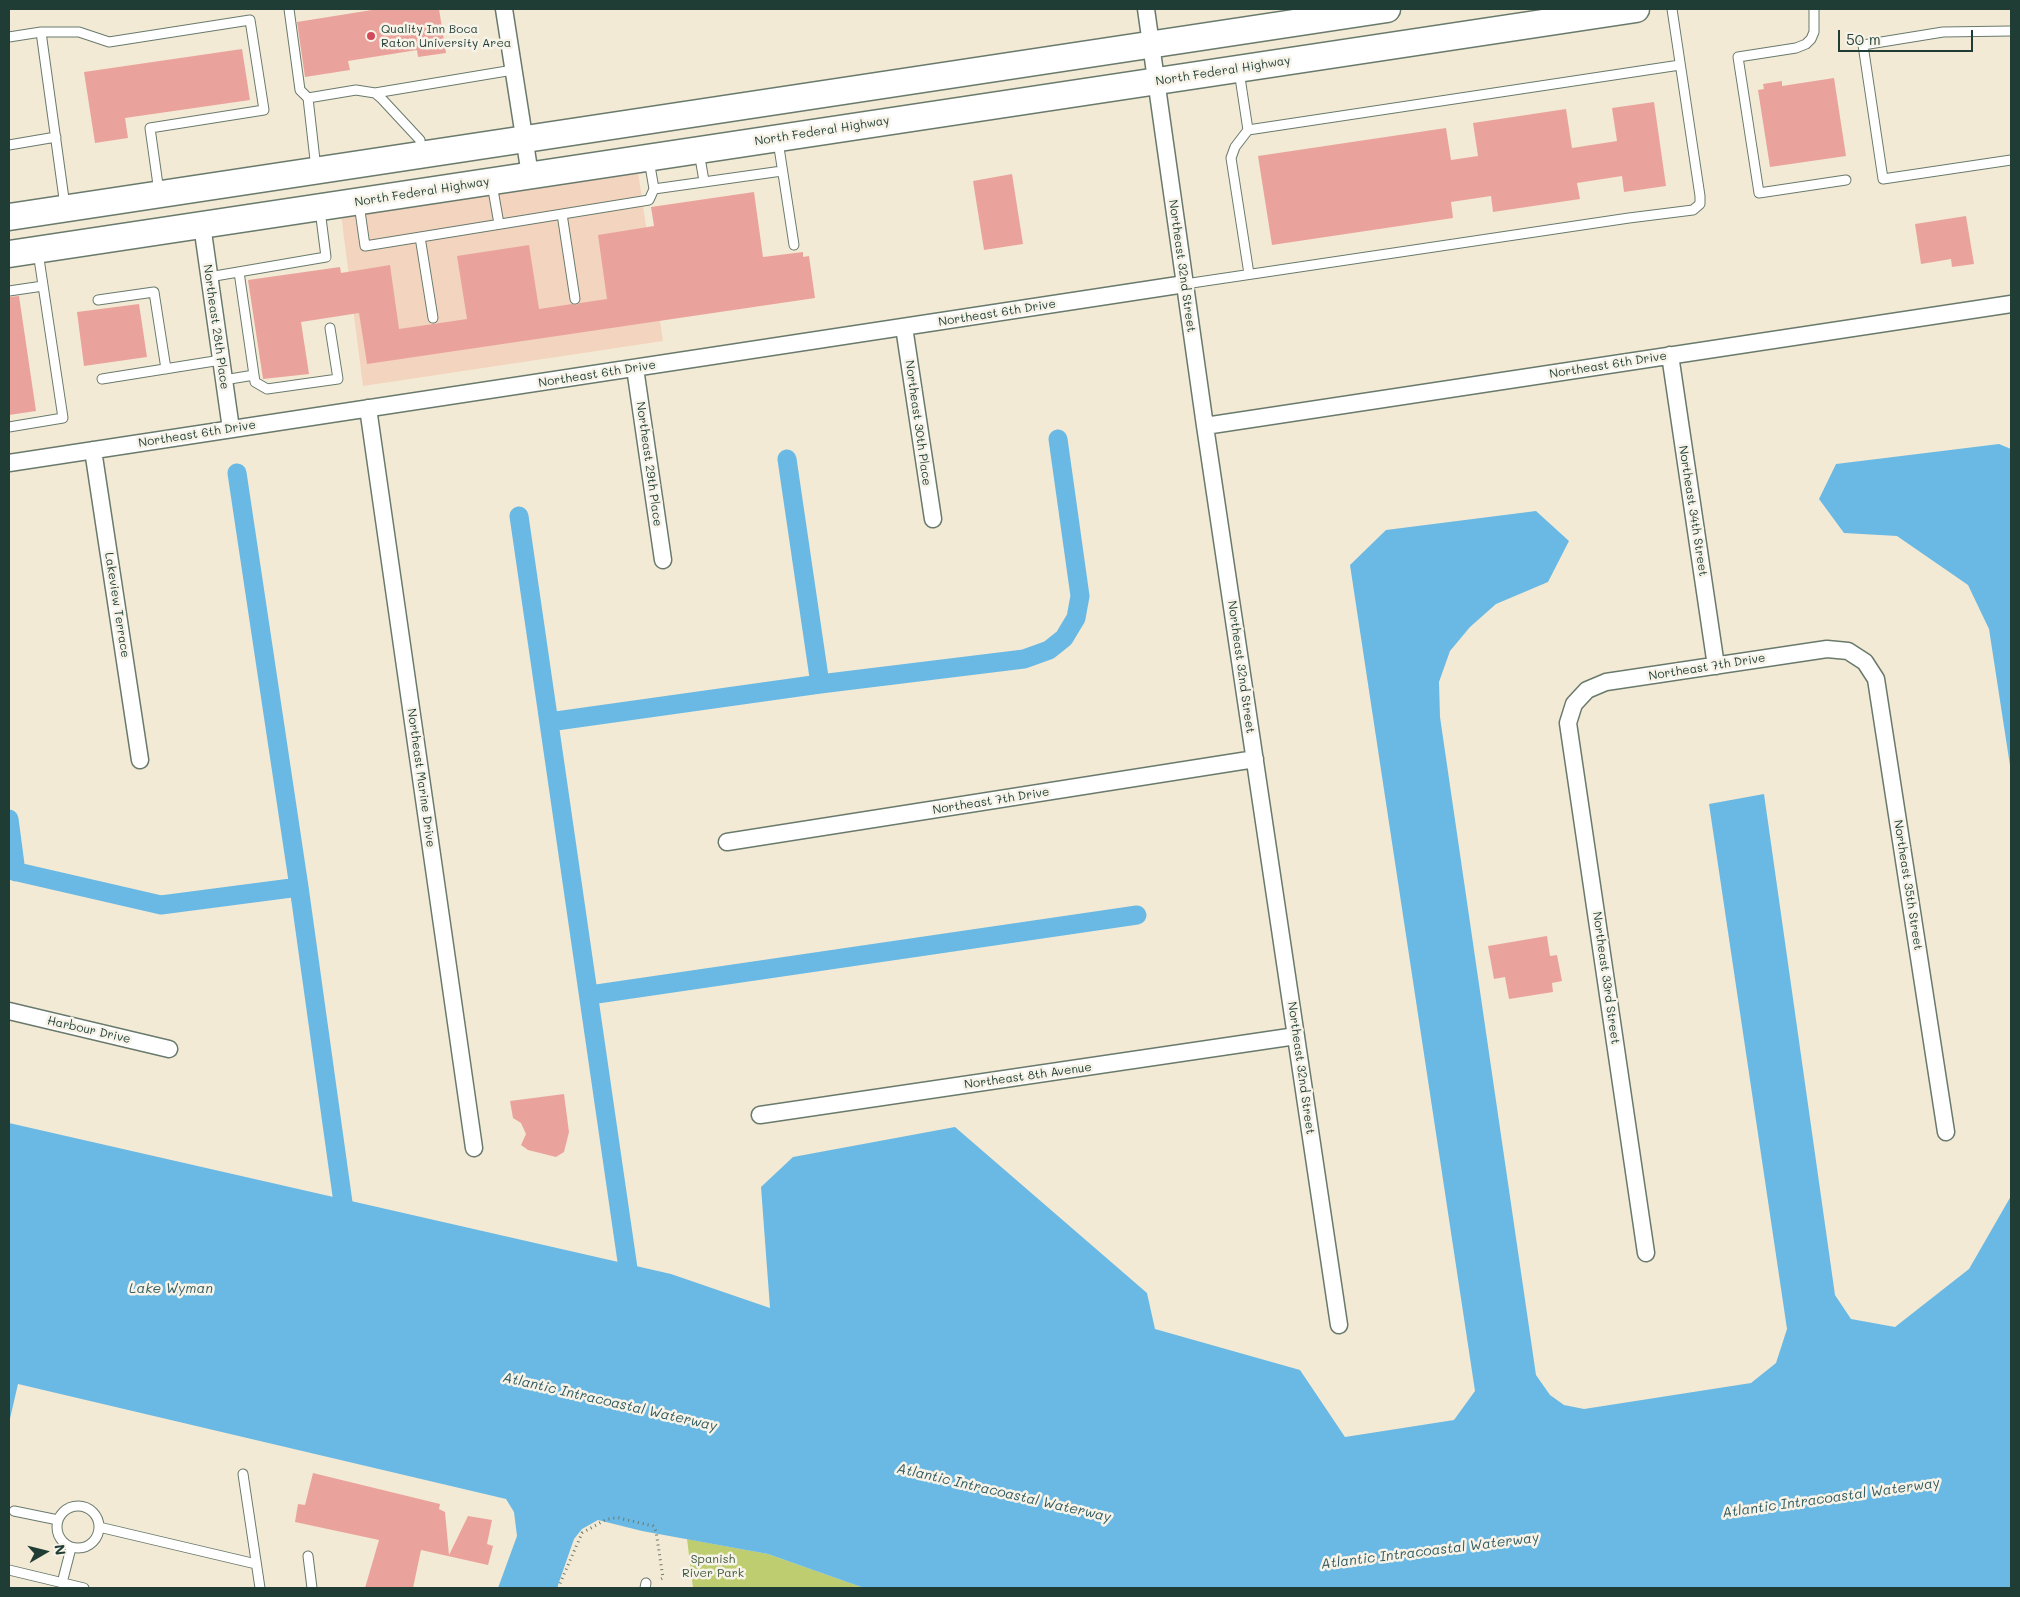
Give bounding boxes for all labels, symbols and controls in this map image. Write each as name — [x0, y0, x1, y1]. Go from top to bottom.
scale bar — [1840, 20, 1975, 52]
place label: Quality Inn Boca Raton University Area — [381, 22, 511, 50]
text: 50 m — [1846, 29, 1881, 49]
marker: Quality Inn Boca Raton University Area — [365, 30, 377, 42]
street label: North Federal Highway — [1155, 53, 1291, 89]
street label: North Federal Highway — [754, 113, 890, 149]
street label: North Federal Highway — [354, 174, 490, 210]
street label: Northeast 32nd Street — [1166, 199, 1198, 333]
street label: Northeast 28th Place — [200, 264, 232, 390]
street label: Northeast 6th Drive — [937, 297, 1057, 329]
street label: Northeast 6th Drive — [1548, 349, 1668, 381]
street label: Northeast 6th Drive — [537, 358, 657, 390]
street label: Northeast 30th Place — [902, 359, 934, 487]
street label: Northeast 29th Place — [633, 401, 665, 527]
street label: Northeast 6th Drive — [137, 418, 257, 450]
street label: Northeast 34th Street — [1676, 445, 1710, 577]
street label: Lakeview Terrace — [102, 551, 132, 659]
street label: Northeast 32nd Street — [1225, 600, 1257, 734]
street label: Northeast 7th Drive — [1648, 651, 1766, 683]
street label: Northeast Marine Drive — [404, 708, 438, 848]
street label: Northeast 7th Drive — [932, 785, 1050, 817]
street label: Northeast 35th Street — [1891, 819, 1925, 951]
street label: Northeast 33rd Street — [1590, 911, 1622, 1045]
street label: Northeast 32nd Street — [1285, 1001, 1317, 1135]
street label: Harbour Drive — [46, 1013, 132, 1047]
street label: Northeast 8th Avenue — [963, 1060, 1093, 1092]
water label: Lake Wyman — [129, 1281, 213, 1297]
water label: Atlantic Intracoastal Waterway — [501, 1369, 719, 1435]
water label: Atlantic Intracoastal Waterway — [895, 1460, 1113, 1526]
water label: Atlantic Intracoastal Waterway — [1721, 1474, 1941, 1522]
north arrow — [20, 1527, 70, 1577]
water label: Atlantic Intracoastal Waterway — [1320, 1529, 1540, 1573]
text: N — [50, 1543, 70, 1556]
park label: Spanish River Park — [682, 1552, 744, 1580]

